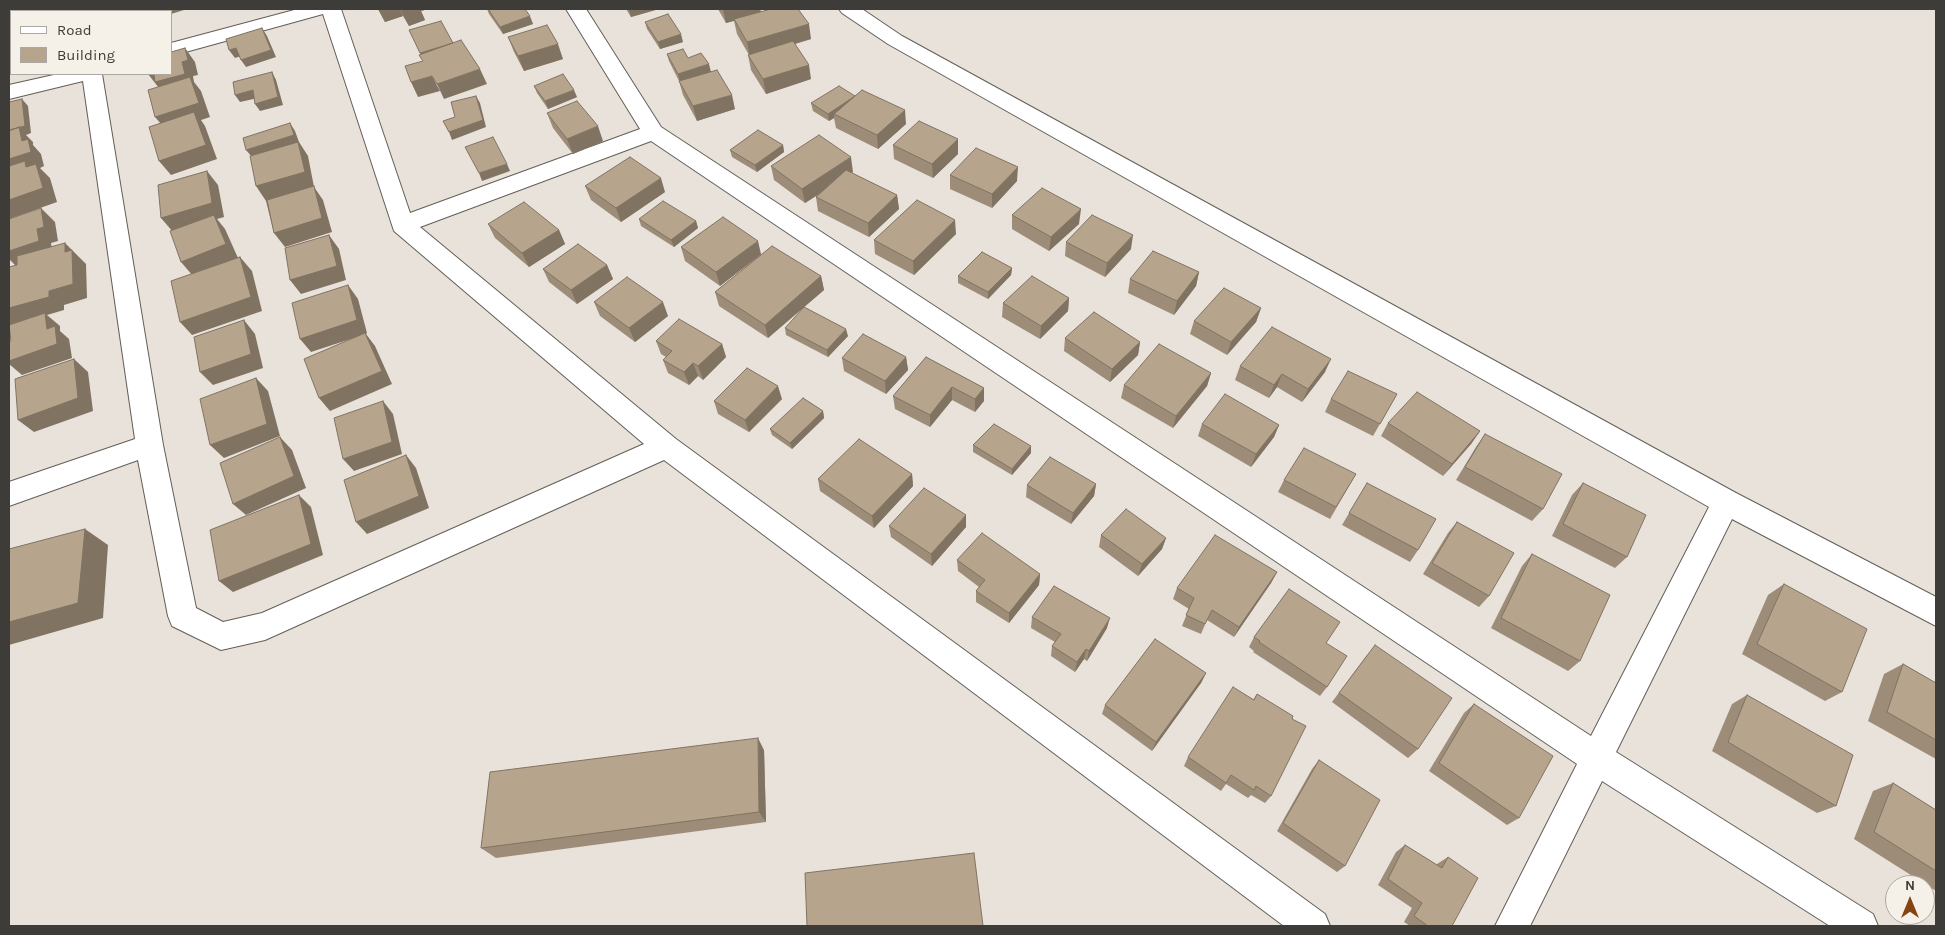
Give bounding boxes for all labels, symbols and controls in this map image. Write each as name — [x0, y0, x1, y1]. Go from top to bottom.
legend — [10, 10, 172, 75]
text: Road — [57, 21, 92, 39]
text: Building — [57, 46, 115, 64]
north arrow — [1885, 875, 1935, 925]
text: N — [1905, 877, 1915, 894]

